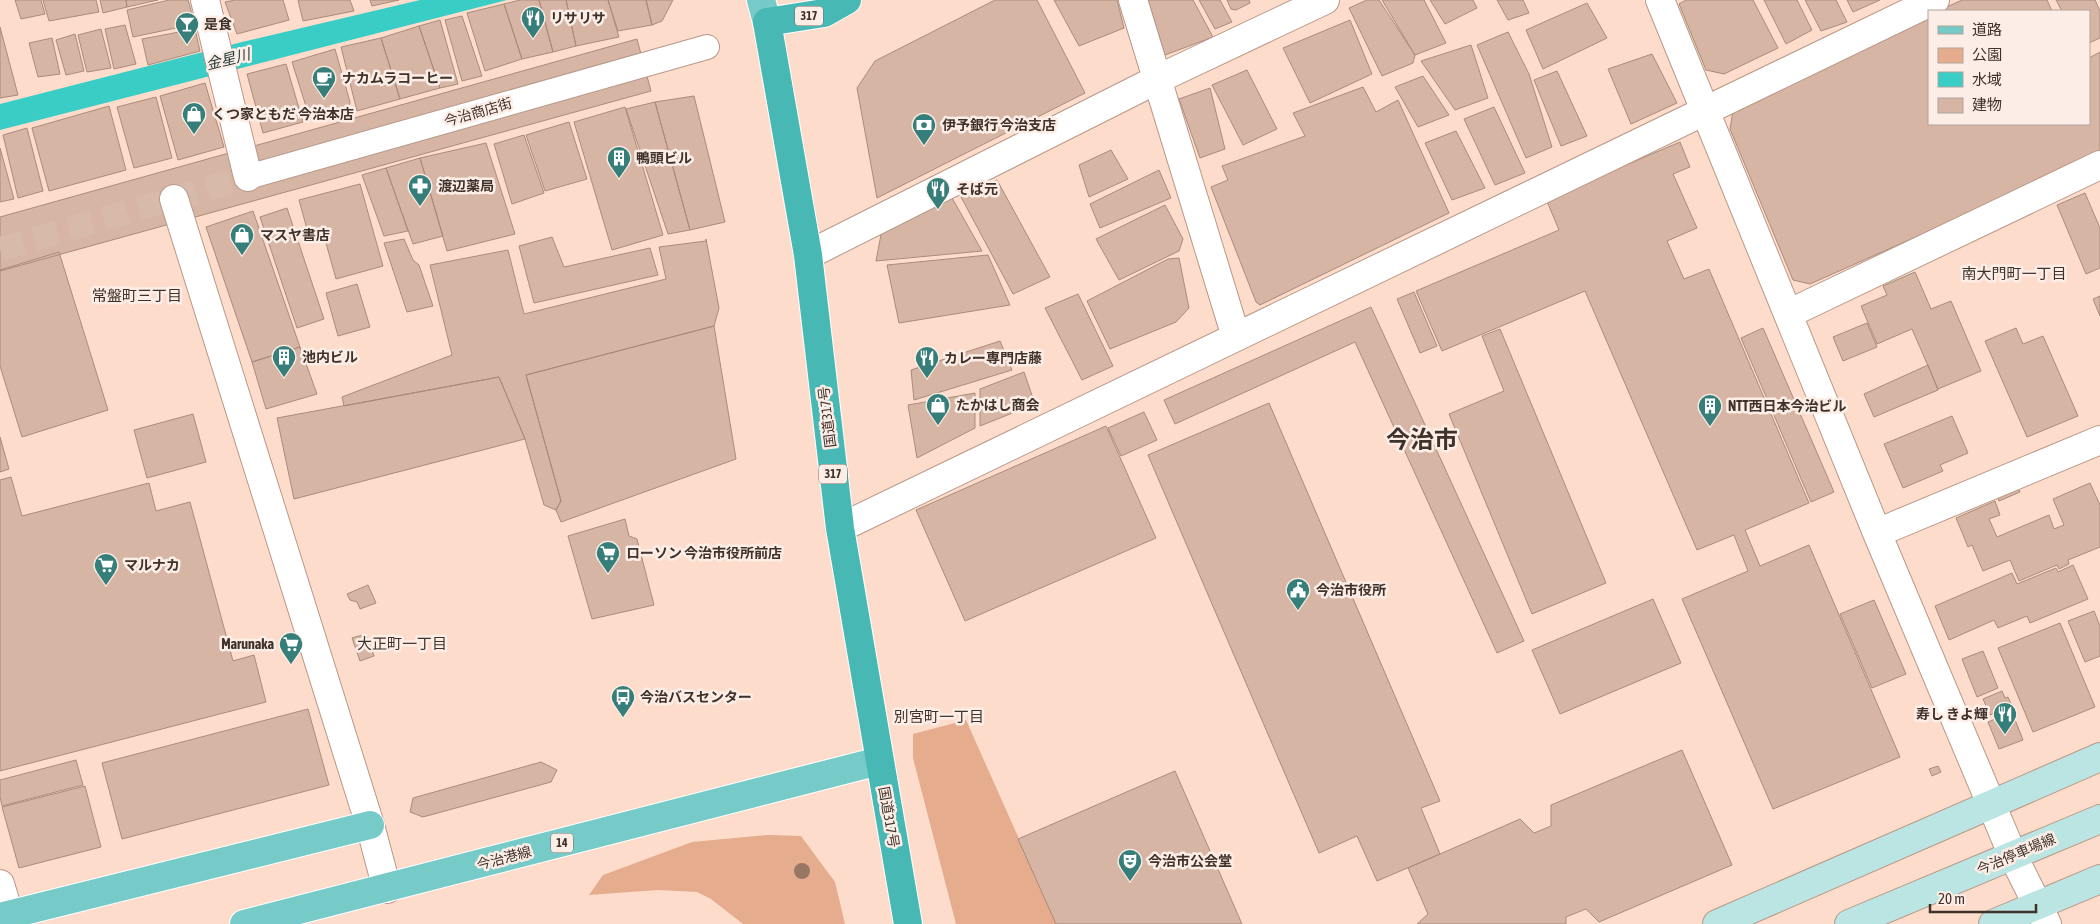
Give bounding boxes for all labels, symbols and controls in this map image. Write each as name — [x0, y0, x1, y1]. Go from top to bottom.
restaurant icon: リサリサ — [520, 5, 546, 39]
road number: 317 — [795, 7, 823, 26]
place label: リサリサ — [550, 10, 606, 26]
legend — [1928, 10, 2090, 125]
bar icon: 是食 — [174, 11, 200, 45]
place label: 是食 — [204, 16, 232, 32]
text: 道路 — [1972, 21, 2002, 38]
water label: 金星川 — [204, 45, 254, 73]
text: 公園 — [1972, 46, 2002, 63]
cafe icon: ナカムラコーヒー — [311, 65, 337, 99]
place label: ナカムラコーヒー — [342, 70, 453, 86]
text: 水域 — [1972, 71, 2002, 88]
street label: 今治商店街 — [442, 95, 514, 129]
text: 建物 — [1972, 96, 2002, 113]
shop icon: くつ家ともだ 今治本店 — [181, 101, 207, 135]
place label: くつ家ともだ 今治本店 — [212, 106, 354, 122]
bank icon: 伊予銀行 今治支店 — [911, 112, 937, 146]
place label: 伊予銀行 今治支店 — [942, 117, 1056, 133]
building icon: 鴨頭ビル — [606, 145, 632, 179]
place label: 鴨頭ビル — [636, 150, 692, 166]
pharmacy icon: 渡辺薬局 — [407, 173, 433, 207]
restaurant icon: そば元 — [925, 176, 951, 210]
place label: 渡辺薬局 — [438, 178, 494, 194]
place label: そば元 — [956, 181, 998, 197]
shop icon: マスヤ書店 — [229, 222, 255, 256]
place label: マスヤ書店 — [260, 227, 330, 243]
district label: 南大門町一丁目 — [1961, 265, 2067, 282]
district label: 常盤町三丁目 — [92, 287, 182, 304]
building icon: 池内ビル — [271, 344, 297, 378]
restaurant icon: カレー専門店藤 — [914, 345, 940, 379]
place label: 池内ビル — [302, 349, 358, 365]
place label: カレー専門店藤 — [944, 350, 1042, 366]
street label: 国道317号 — [815, 385, 839, 449]
shop icon: たかはし商会 — [925, 392, 951, 426]
building icon: NTT西日本今治ビル — [1697, 393, 1723, 427]
place label: たかはし商会 — [956, 397, 1039, 413]
place label: NTT西日本今治ビル — [1728, 398, 1847, 414]
district label: 今治市 — [1386, 426, 1458, 453]
road number: 317 — [819, 464, 847, 484]
supermarket icon: ローソン 今治市役所前店 — [595, 540, 621, 574]
place label: ローソン 今治市役所前店 — [626, 545, 782, 561]
supermarket icon: マルナカ — [93, 552, 119, 586]
place label: マルナカ — [124, 557, 180, 573]
public building icon: 今治市役所 — [1285, 577, 1311, 611]
place label: 今治市役所 — [1316, 582, 1386, 598]
supermarket icon: Marunaka — [278, 631, 304, 665]
district label: 大正町一丁目 — [357, 635, 447, 652]
place label: Marunaka — [221, 636, 274, 652]
bus stop icon: 今治バスセンター — [610, 684, 636, 718]
place label: 今治バスセンター — [640, 689, 752, 705]
restaurant icon: 寿し きよ輝 — [1992, 701, 2018, 735]
place label: 寿し きよ輝 — [1916, 706, 1988, 722]
district label: 別宮町一丁目 — [894, 708, 984, 725]
street label: 国道317号 — [876, 785, 902, 849]
street label: 今治停車場線 — [1974, 830, 2058, 878]
road number: 14 — [551, 834, 573, 852]
street label: 今治港線 — [475, 843, 533, 873]
theatre icon: 今治市公会堂 — [1117, 848, 1143, 882]
place label: 今治市公会堂 — [1148, 853, 1232, 869]
scale bar — [1930, 882, 2036, 914]
text: 20 m — [1938, 890, 1965, 907]

